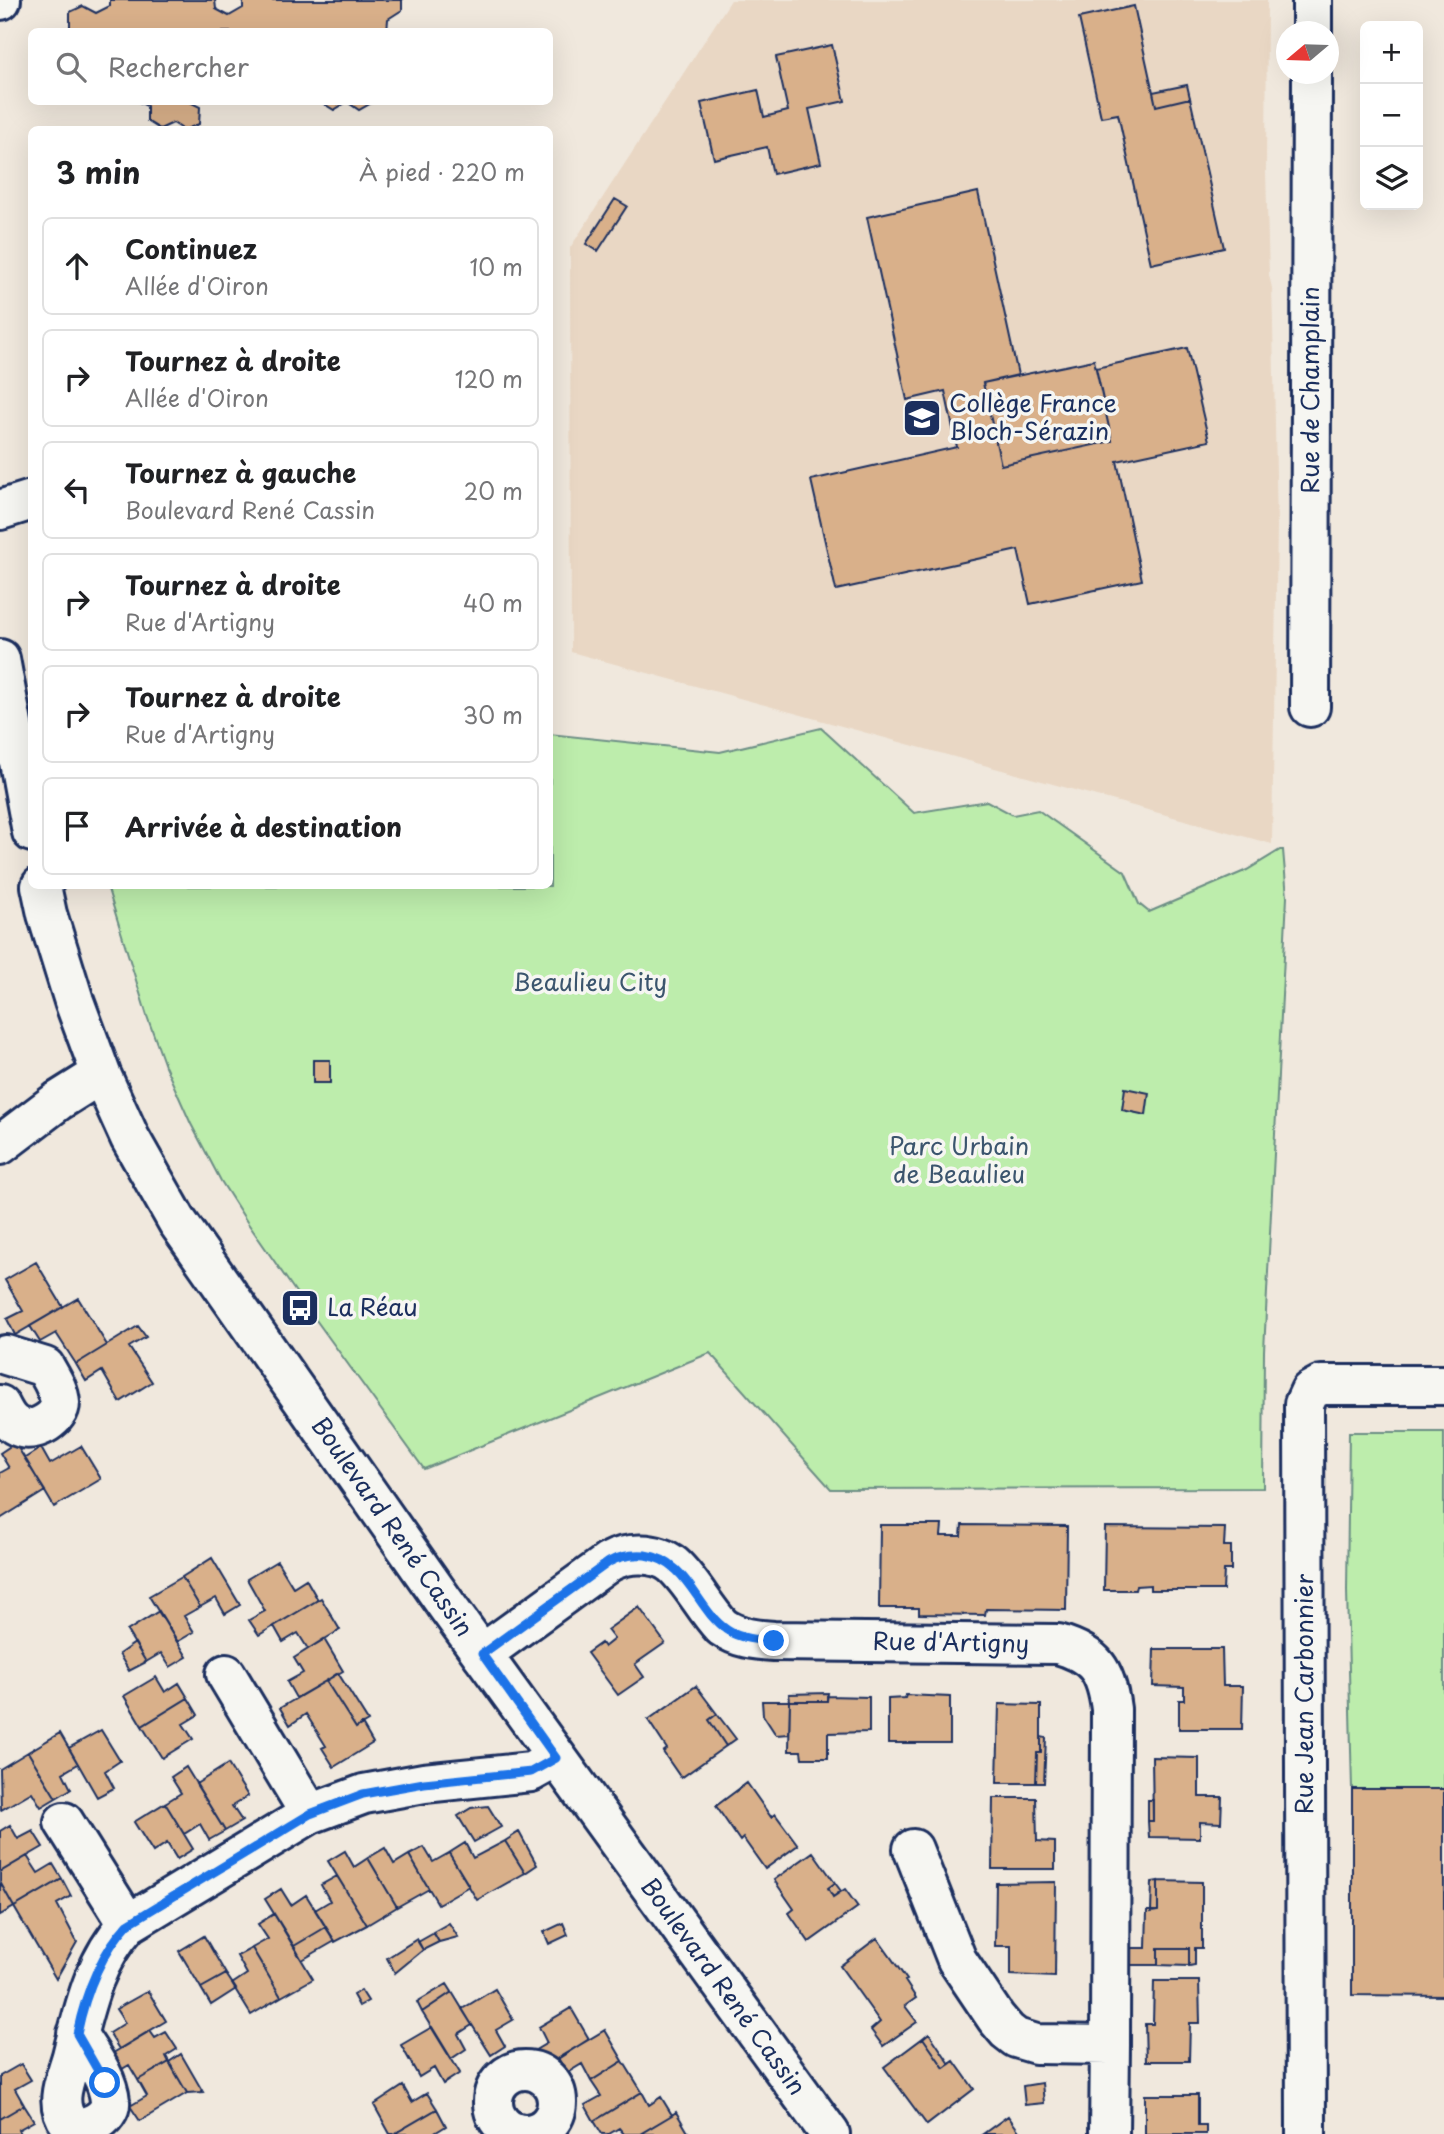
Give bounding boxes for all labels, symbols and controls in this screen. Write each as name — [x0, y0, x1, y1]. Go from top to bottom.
north arrow — [1276, 21, 1339, 84]
map controls — [1360, 21, 1423, 210]
button: + — [1360, 21, 1423, 84]
search box — [28, 28, 553, 105]
text: Rechercher — [108, 47, 249, 86]
icon: search — [52, 48, 90, 86]
button: − — [1360, 84, 1423, 147]
button: layers — [1360, 147, 1423, 210]
text: 3 min — [56, 149, 141, 194]
text: À pied · 220 m — [359, 154, 525, 189]
text: Continuez — [125, 229, 257, 268]
icon: ahead — [58, 247, 96, 285]
text: 10 m — [469, 249, 523, 284]
text: Allée d'Oiron — [125, 268, 269, 303]
street label: Rue de Champlain — [1291, 286, 1327, 494]
text: Tournez à droite — [125, 341, 341, 380]
icon: right — [58, 359, 96, 397]
text: 120 m — [455, 361, 523, 396]
text: Allée d'Oiron — [125, 380, 269, 415]
place label: Collège France Bloch-Sérazin — [949, 384, 1117, 448]
school or university icon: Collège France Bloch-Sérazin — [901, 397, 943, 439]
text: Tournez à gauche — [125, 453, 356, 492]
icon: left — [58, 471, 96, 509]
text: 20 m — [464, 473, 523, 508]
text: Boulevard René Cassin — [125, 492, 375, 527]
text: Tournez à droite — [125, 565, 341, 604]
icon: right — [58, 583, 96, 621]
text: 40 m — [463, 585, 523, 620]
text: Rue d'Artigny — [125, 604, 275, 639]
text: Tournez à droite — [125, 677, 341, 716]
icon: right — [58, 695, 96, 733]
text: 30 m — [462, 697, 523, 732]
text: Rue d'Artigny — [125, 716, 275, 751]
icon: arrive — [58, 807, 96, 845]
text: Arrivée à destination — [125, 807, 402, 846]
park label: Beaulieu City — [513, 963, 667, 999]
park label: Parc Urbain de Beaulieu — [889, 1127, 1029, 1191]
bus stop icon: La Réau — [279, 1287, 321, 1329]
place label: La Réau — [327, 1288, 418, 1324]
street label: Boulevard René Cassin — [304, 1409, 483, 1643]
street label: Rue Jean Carbonnier — [1285, 1574, 1321, 1814]
street label: Rue d'Artigny — [872, 1622, 1030, 1660]
route end — [758, 1625, 789, 1656]
street label: Boulevard René Cassin — [633, 1870, 816, 2102]
route start — [89, 2067, 120, 2098]

